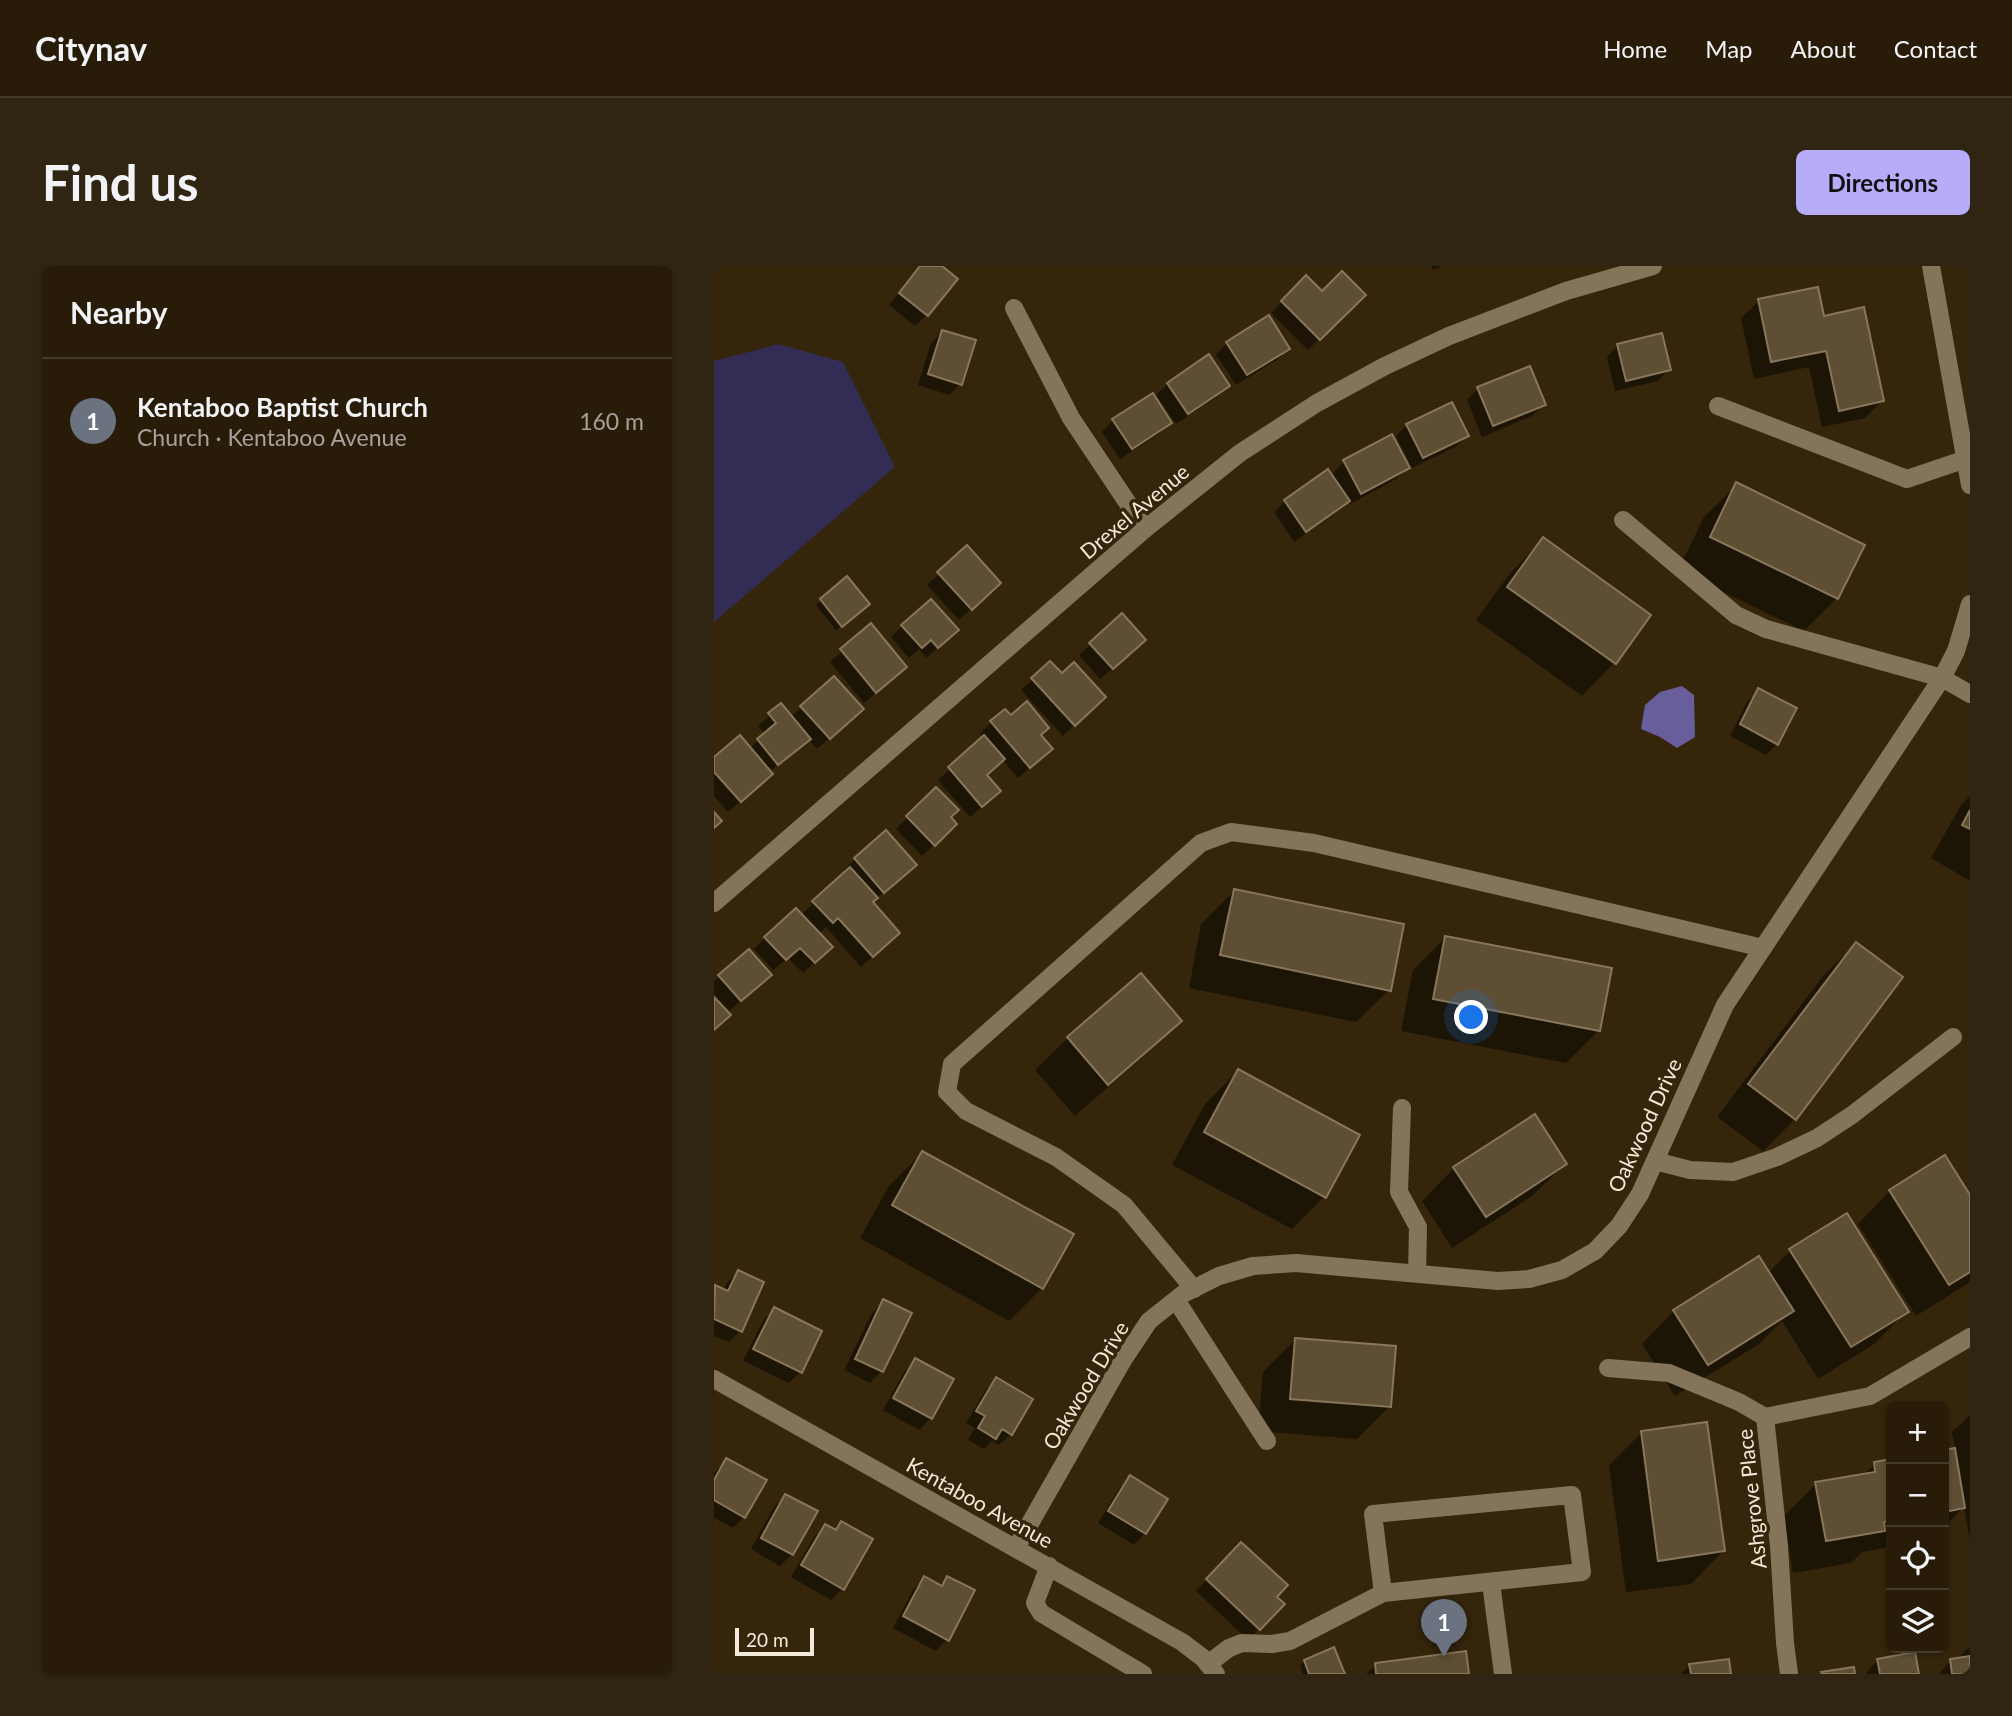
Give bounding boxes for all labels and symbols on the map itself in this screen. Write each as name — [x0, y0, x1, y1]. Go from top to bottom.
street label: Drexel Avenue — [1075, 458, 1193, 564]
your location — [1454, 1000, 1488, 1034]
street label: Oakwood Drive — [1602, 1054, 1686, 1196]
street label: Oakwood Drive — [1037, 1316, 1133, 1454]
street label: Ashgrove Place — [1731, 1428, 1771, 1570]
street label: Kentaboo Avenue — [902, 1451, 1058, 1553]
pin: 1 — [1421, 1599, 1467, 1657]
scale bar — [735, 1625, 814, 1657]

